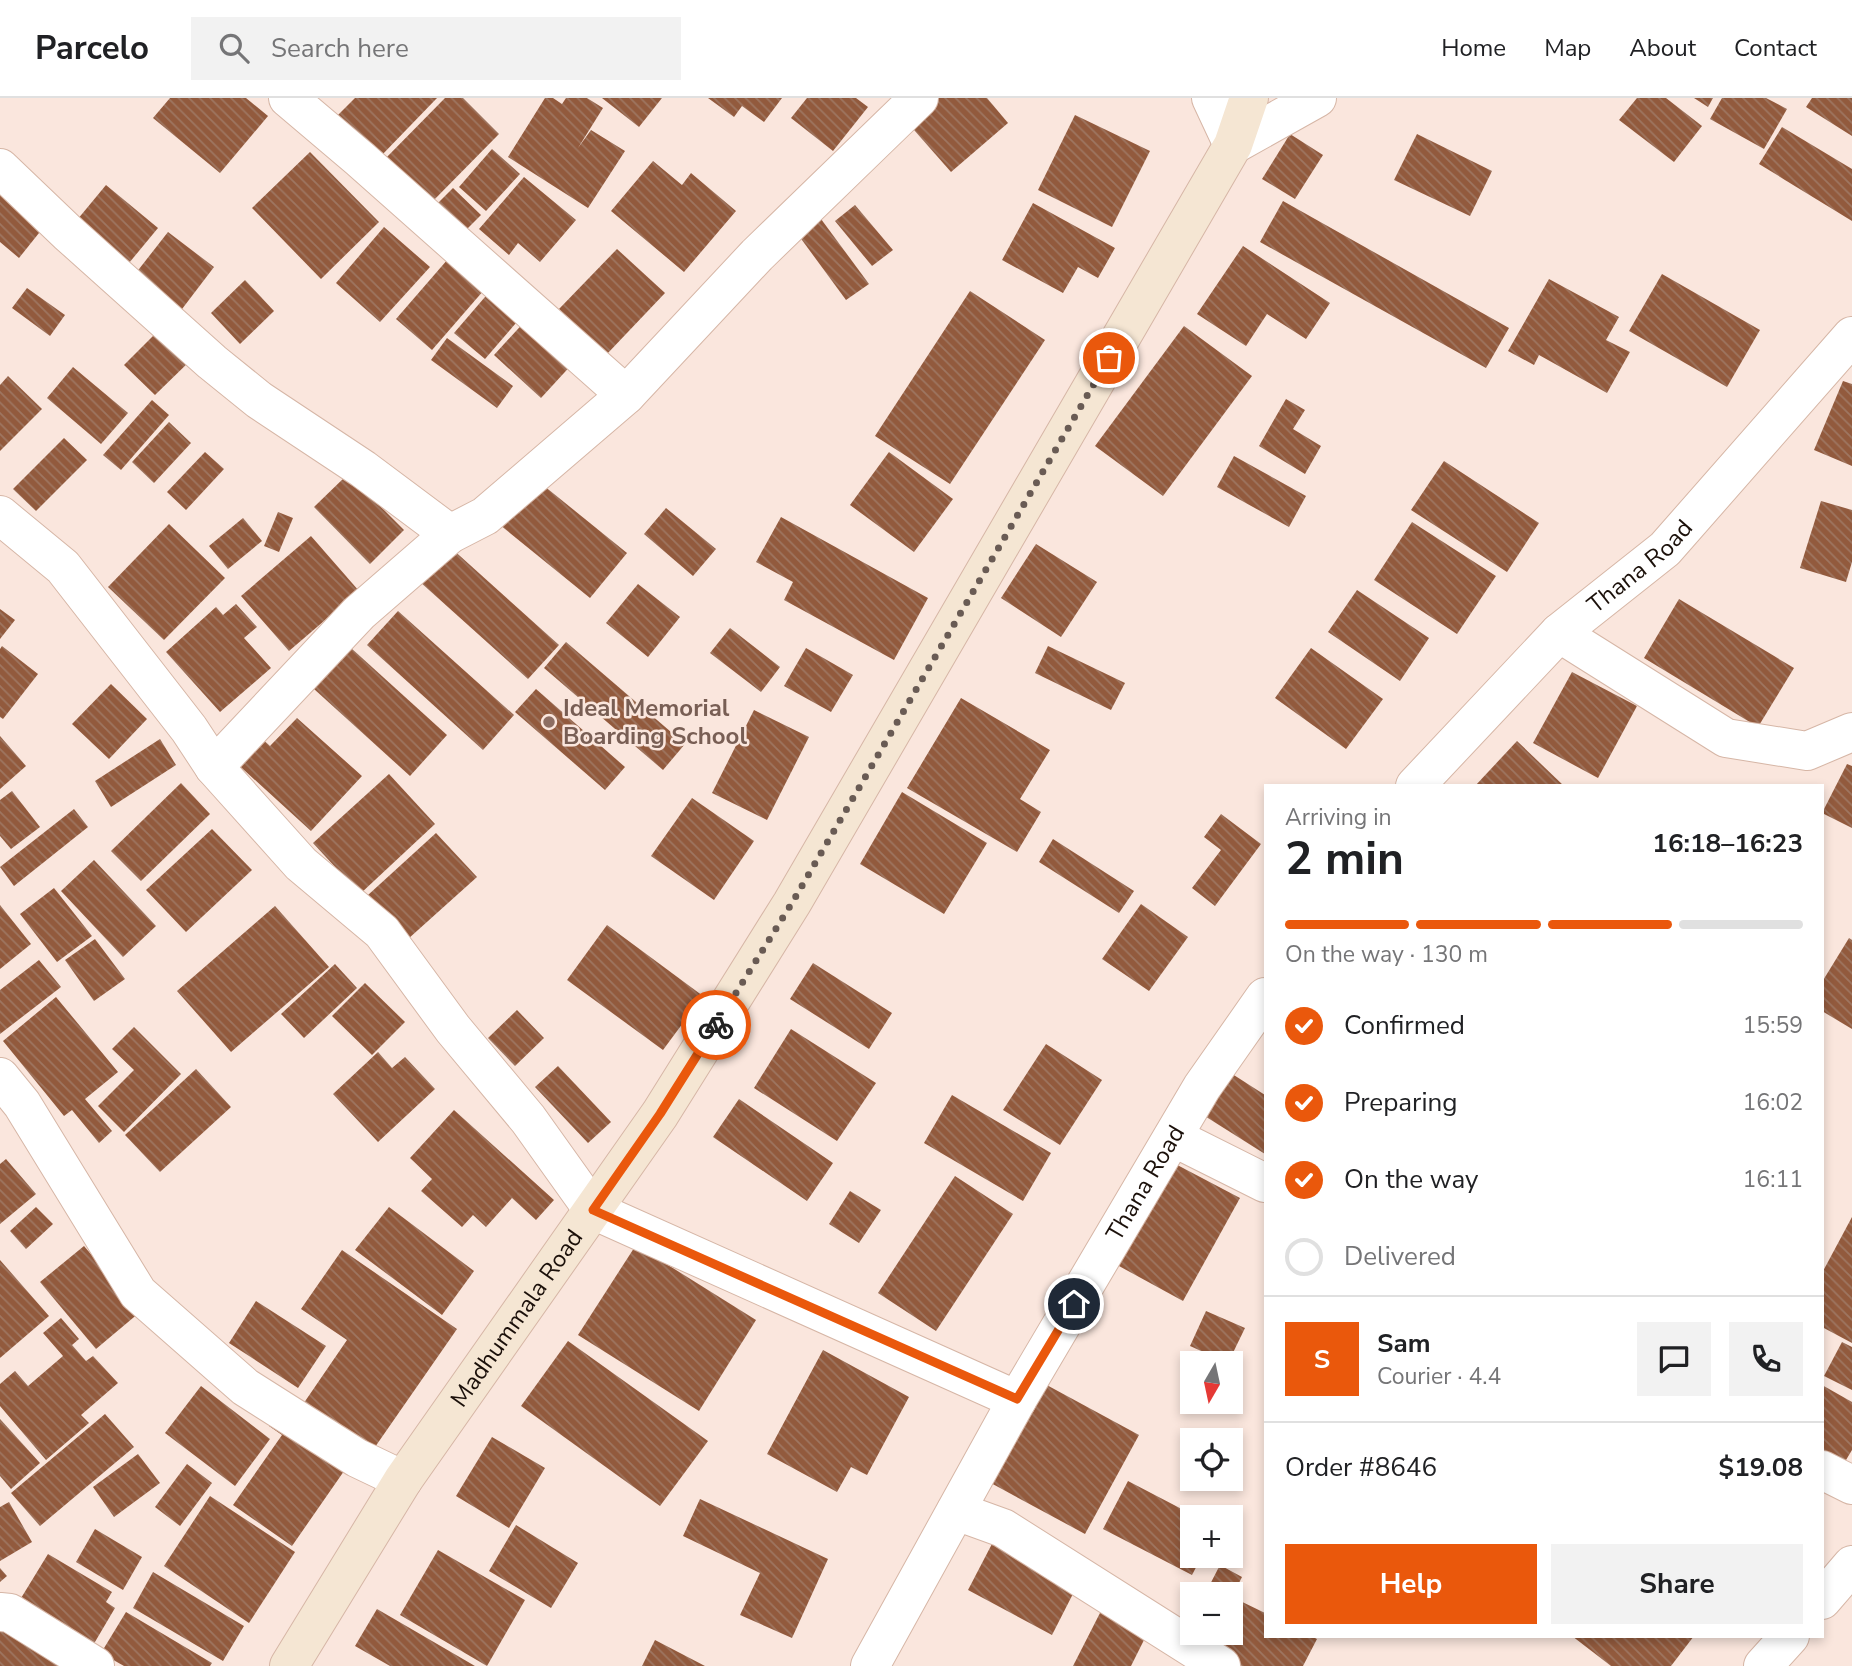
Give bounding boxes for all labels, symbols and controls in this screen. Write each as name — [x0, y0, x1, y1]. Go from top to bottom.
search box — [191, 17, 681, 80]
text: Parcelo — [35, 26, 149, 71]
icon: search — [215, 29, 253, 67]
text: Search here — [271, 31, 409, 66]
text: Home — [1441, 32, 1506, 64]
text: Map — [1544, 32, 1591, 64]
text: About — [1629, 32, 1696, 64]
text: Contact — [1734, 32, 1817, 64]
pin — [1079, 328, 1139, 388]
icon: bag — [1090, 339, 1128, 377]
street label: Thana Road — [1581, 513, 1700, 621]
place label: Ideal Memorial Boarding School — [563, 692, 747, 752]
marker: Ideal Memorial Boarding School — [541, 714, 557, 730]
text: Arriving in — [1285, 802, 1392, 833]
text: 16:18–16:23 — [1652, 826, 1803, 861]
text: 2 min — [1285, 827, 1404, 890]
text: On the way · 130 m — [1285, 939, 1488, 970]
courier — [681, 990, 751, 1060]
icon: bike — [697, 1006, 735, 1044]
icon: check — [1285, 1007, 1323, 1045]
text: Confirmed — [1344, 1008, 1465, 1043]
text: 15:59 — [1743, 1010, 1803, 1041]
icon: check — [1285, 1084, 1323, 1122]
text: Preparing — [1344, 1085, 1457, 1120]
text: 16:02 — [1743, 1087, 1803, 1118]
street label: Thana Road — [1099, 1119, 1192, 1247]
icon: check — [1285, 1161, 1323, 1199]
text: On the way — [1344, 1162, 1478, 1197]
text: 16:11 — [1743, 1164, 1803, 1195]
street label: Madhummala Road — [443, 1223, 590, 1413]
text: Delivered — [1344, 1239, 1456, 1274]
pin — [1044, 1274, 1104, 1334]
icon: home — [1055, 1285, 1093, 1323]
button: chat — [1637, 1322, 1711, 1396]
button: phone — [1729, 1322, 1803, 1396]
text: Sam — [1377, 1326, 1430, 1361]
text: S — [1314, 1342, 1330, 1377]
north arrow — [1180, 1351, 1242, 1414]
map controls — [1180, 1351, 1243, 1645]
text: Courier · 4.4 — [1377, 1361, 1501, 1392]
button: locate — [1180, 1428, 1243, 1491]
text: Order #8646 — [1285, 1450, 1437, 1485]
text: $19.08 — [1719, 1450, 1803, 1485]
button: + — [1180, 1505, 1243, 1568]
button: Help — [1285, 1544, 1537, 1624]
button: Share — [1551, 1544, 1803, 1624]
button: − — [1180, 1582, 1243, 1645]

